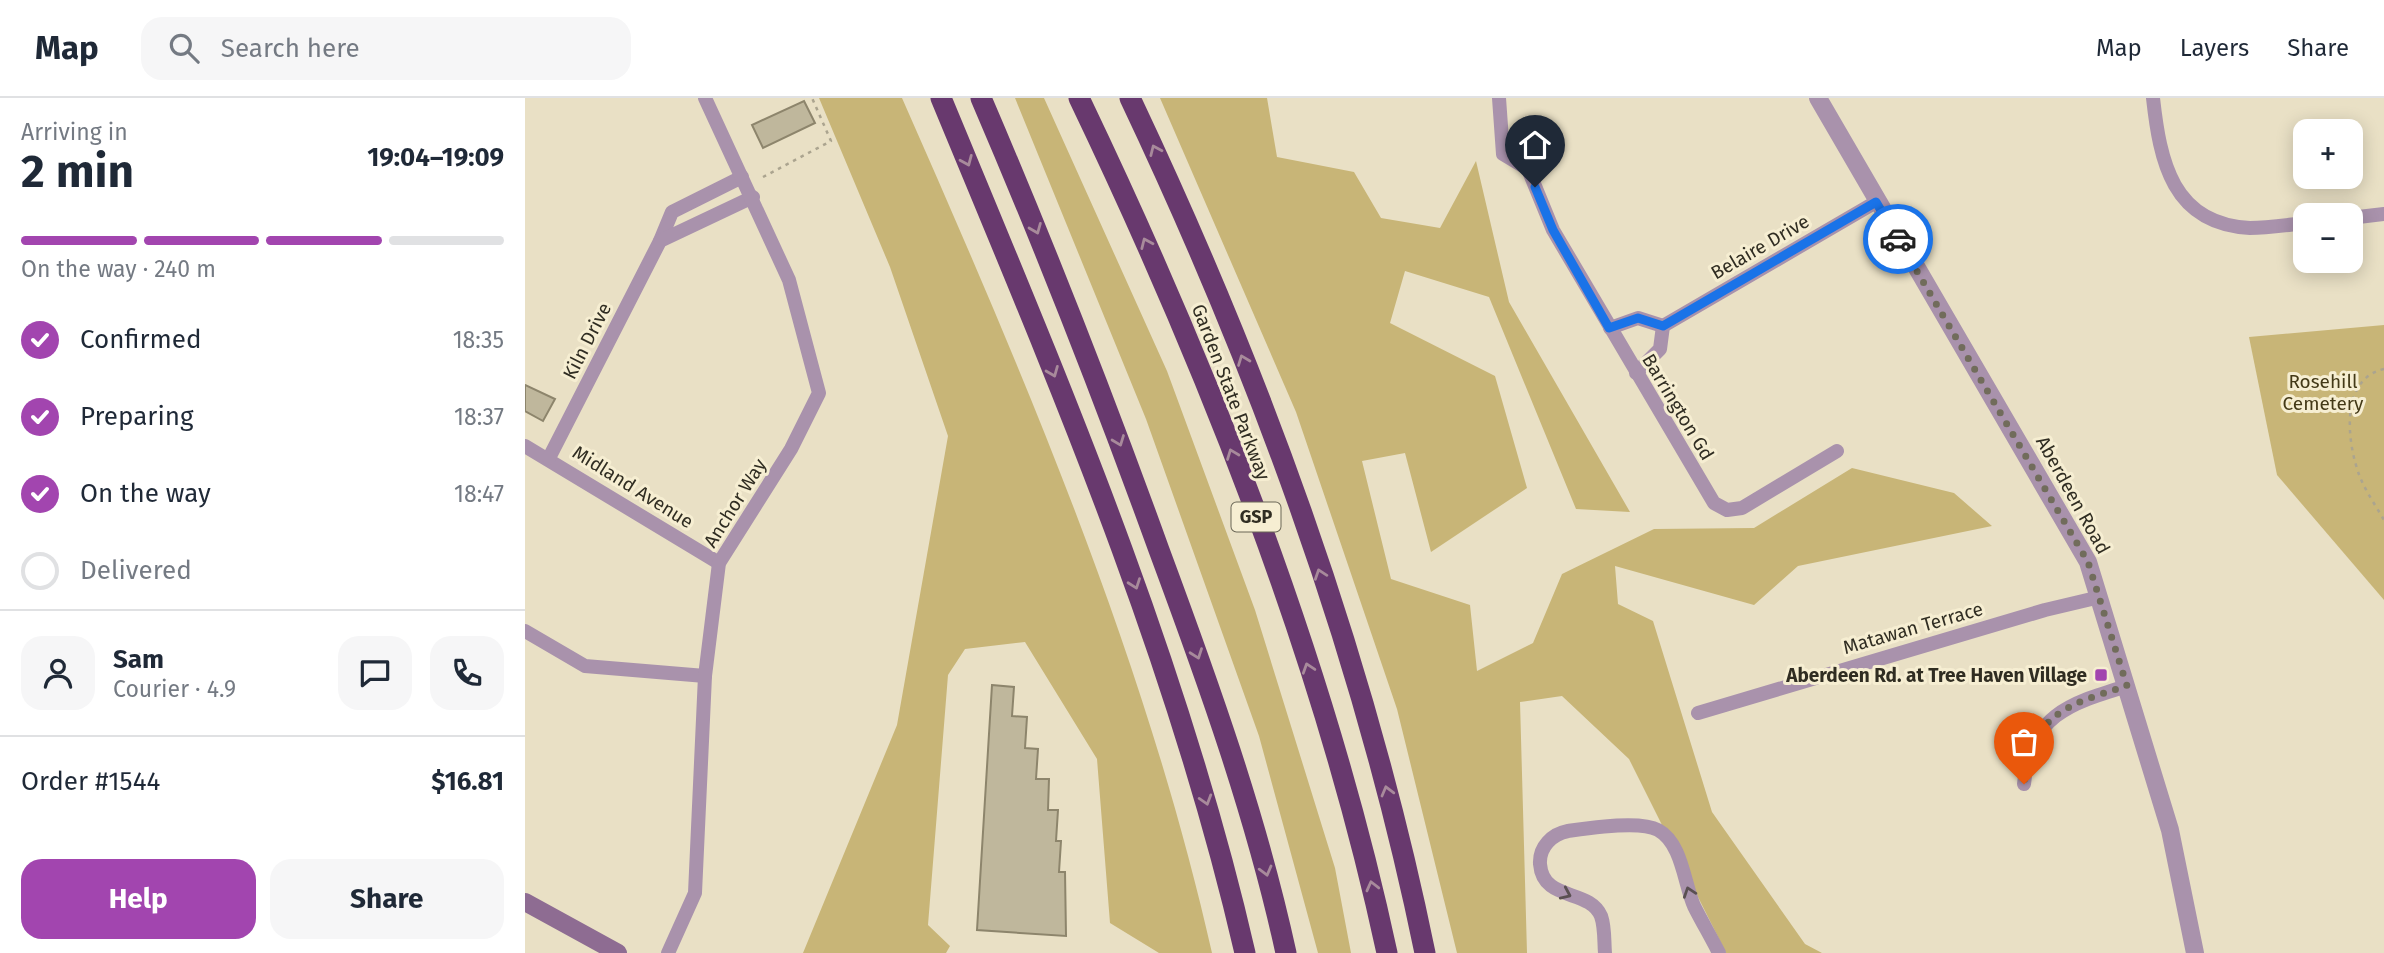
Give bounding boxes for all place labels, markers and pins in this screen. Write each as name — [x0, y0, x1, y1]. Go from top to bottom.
pin — [1505, 115, 1565, 187]
place label: Aberdeen Rd. at Tree Haven Village — [1785, 664, 2087, 687]
marker: Aberdeen Rd. at Tree Haven Village — [2093, 667, 2109, 683]
pin — [1994, 712, 2054, 784]

